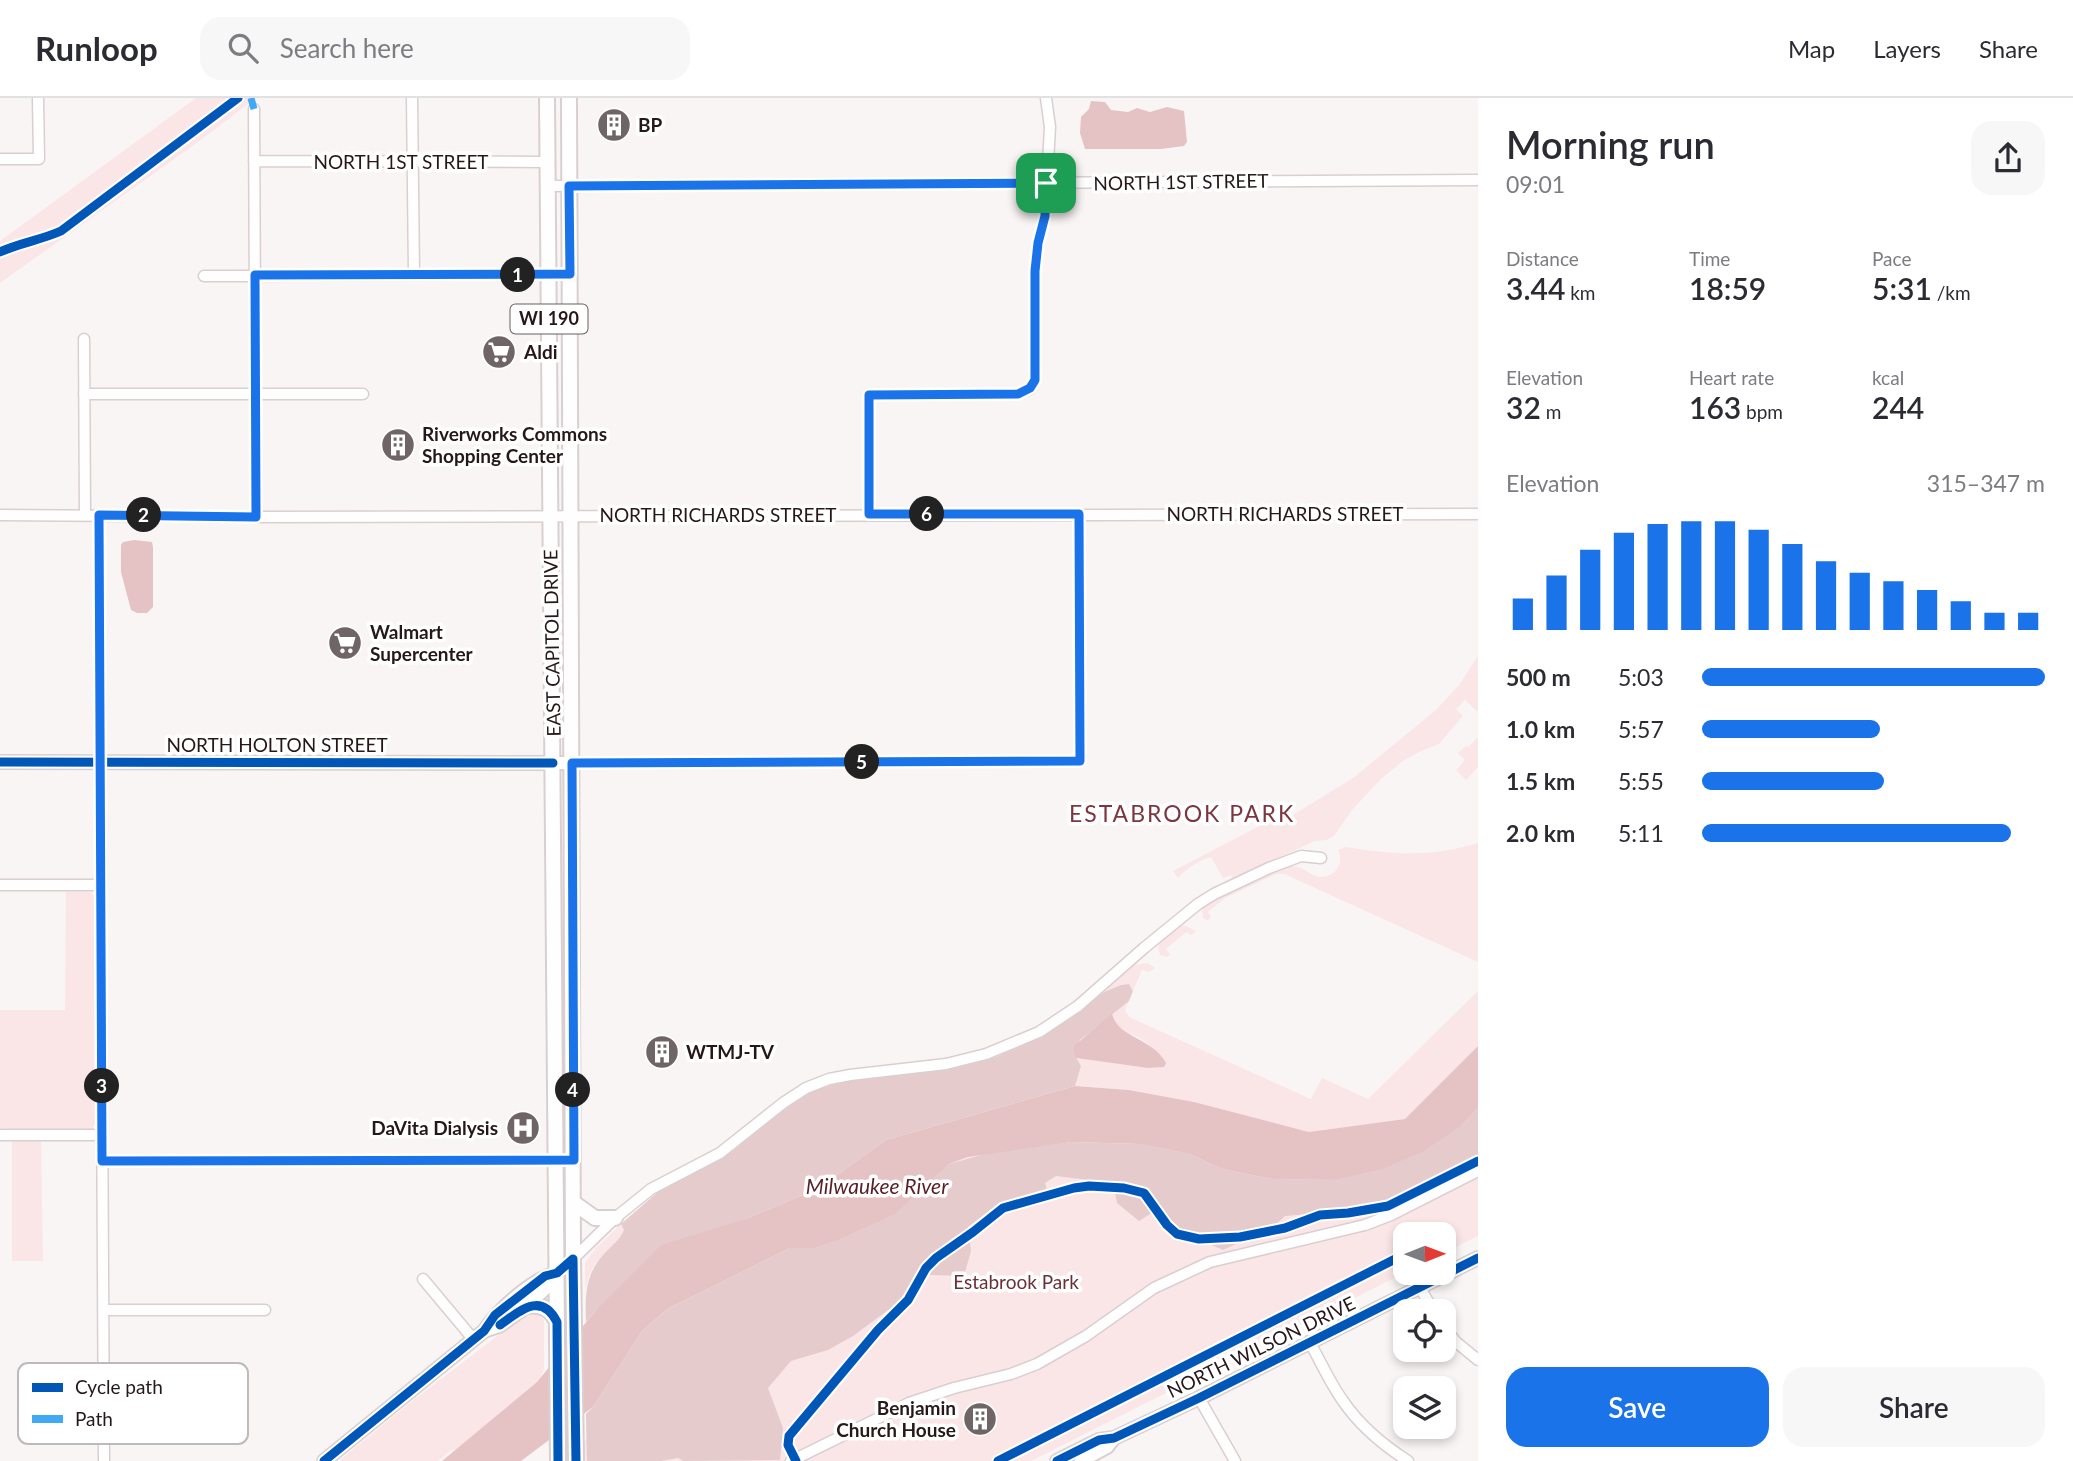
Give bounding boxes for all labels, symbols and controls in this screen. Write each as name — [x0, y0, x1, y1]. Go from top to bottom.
search box — [200, 17, 690, 80]
text: Runloop — [35, 28, 158, 68]
icon: search — [224, 29, 262, 67]
text: Search here — [280, 32, 414, 64]
text: Map — [1788, 34, 1835, 63]
text: Layers — [1873, 34, 1941, 63]
text: Share — [1979, 34, 2038, 63]
building icon: BP — [595, 106, 633, 144]
place label: BP — [638, 113, 663, 136]
text: Morning run — [1506, 121, 1715, 167]
button: share — [1971, 121, 2045, 195]
street label: NORTH 1ST STREET — [313, 150, 489, 173]
pin — [1016, 153, 1076, 213]
icon: arrive — [1027, 164, 1065, 202]
street label: NORTH 1ST STREET — [1093, 168, 1269, 195]
text: 09:01 — [1506, 170, 1565, 198]
text: Distance — [1506, 247, 1579, 270]
text: Time — [1689, 247, 1730, 270]
text: Pace — [1872, 247, 1911, 270]
pin: 1 — [500, 258, 536, 292]
text: 1 — [512, 263, 523, 286]
text: 3.44 — [1506, 270, 1565, 306]
text: 18:59 — [1689, 270, 1766, 306]
text: 5:31 — [1872, 270, 1932, 306]
text: km — [1565, 281, 1595, 304]
text: /km — [1932, 281, 1971, 304]
road number: WI 190 — [510, 304, 588, 334]
supermarket icon: Aldi — [480, 333, 518, 371]
place label: Aldi — [523, 340, 558, 363]
text: Elevation — [1506, 366, 1583, 389]
text: Heart rate — [1689, 366, 1774, 389]
text: kcal — [1872, 366, 1904, 389]
text: 32 — [1506, 389, 1541, 425]
text: 163 — [1689, 389, 1741, 425]
text: 244 — [1872, 389, 1924, 425]
text: m — [1541, 400, 1561, 423]
text: bpm — [1741, 400, 1783, 423]
place label: Riverworks Commons Shopping Center — [422, 422, 607, 467]
building icon: Riverworks Commons Shopping Center — [379, 426, 417, 464]
text: Elevation — [1506, 469, 1599, 497]
text: 315–347 m — [1927, 469, 2045, 497]
pin: 6 — [909, 496, 944, 532]
pin: 2 — [127, 498, 162, 532]
text: 6 — [921, 502, 932, 525]
street label: NORTH RICHARDS STREET — [1166, 502, 1404, 525]
text: 2 — [138, 503, 149, 526]
street label: NORTH RICHARDS STREET — [599, 503, 837, 526]
street label: EAST CAPITOL DRIVE — [538, 549, 565, 737]
place label: Walmart Supercenter — [370, 620, 474, 665]
supermarket icon: Walmart Supercenter — [326, 624, 364, 662]
text: 500 m — [1506, 663, 1571, 691]
text: 5:03 — [1618, 663, 1664, 691]
text: 1.0 km — [1506, 715, 1575, 743]
text: 5:57 — [1618, 715, 1664, 743]
street label: NORTH HOLTON STREET — [166, 733, 388, 756]
pin: 5 — [844, 744, 880, 780]
text: 5 — [856, 750, 867, 773]
text: 1.5 km — [1506, 767, 1575, 795]
text: 5:55 — [1618, 767, 1664, 795]
district label: ESTABROOK PARK — [1069, 799, 1295, 827]
text: 2.0 km — [1506, 819, 1575, 847]
text: 5:11 — [1618, 819, 1664, 847]
building icon: WTMJ-TV — [643, 1033, 681, 1071]
place label: WTMJ-TV — [686, 1040, 775, 1063]
pin: 3 — [84, 1068, 119, 1104]
pin: 4 — [556, 1072, 590, 1108]
text: 3 — [96, 1074, 107, 1097]
text: 4 — [567, 1078, 578, 1101]
hospital icon: DaVita Dialysis — [504, 1109, 542, 1147]
place label: DaVita Dialysis — [371, 1116, 498, 1139]
water label: Milwaukee River — [806, 1173, 949, 1198]
north arrow — [1393, 1222, 1456, 1284]
map controls — [1393, 1222, 1456, 1439]
park label: Estabrook Park — [953, 1270, 1079, 1293]
street label: NORTH WILSON DRIVE — [1163, 1291, 1359, 1402]
button: locate — [1393, 1299, 1456, 1362]
legend — [18, 1363, 248, 1444]
button: Save — [1506, 1367, 1769, 1447]
button: Share — [1783, 1367, 2045, 1447]
text: Cycle path — [75, 1375, 163, 1398]
button: layers — [1393, 1376, 1456, 1439]
place label: Benjamin Church House — [836, 1396, 956, 1441]
building icon: Benjamin Church House — [961, 1400, 999, 1438]
text: Path — [75, 1407, 113, 1430]

